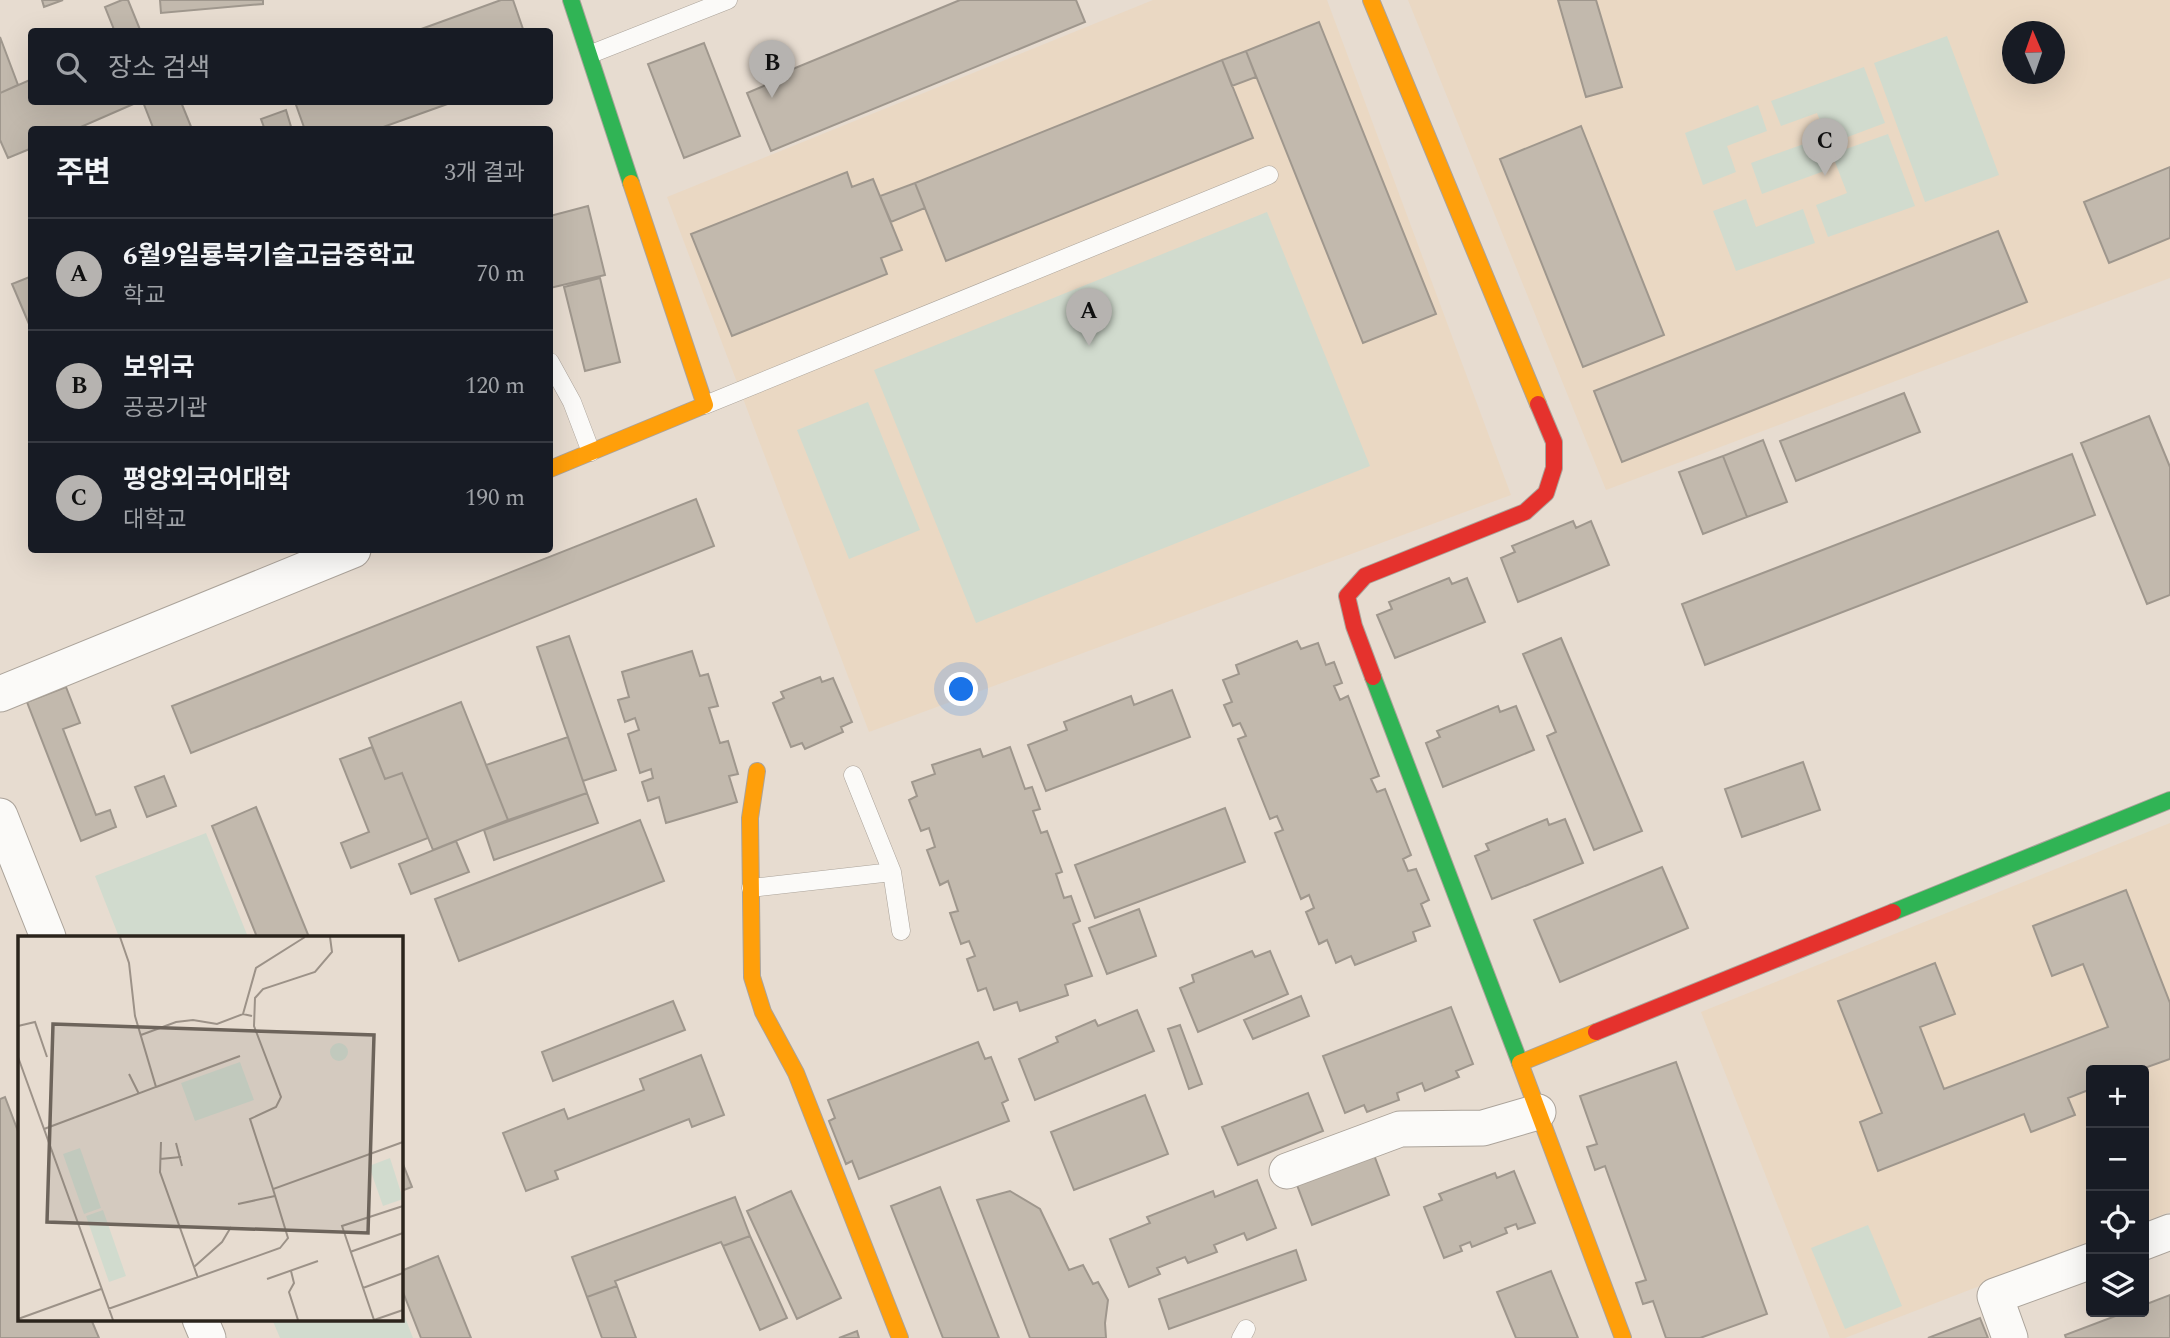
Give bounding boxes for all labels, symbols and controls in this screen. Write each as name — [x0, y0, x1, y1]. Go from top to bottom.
north arrow — [2002, 21, 2065, 84]
search box — [28, 28, 553, 105]
pin: B — [749, 40, 795, 98]
icon: search — [52, 48, 90, 86]
text: 장소 검색 — [108, 48, 210, 88]
pin: C — [1802, 118, 1848, 176]
text: 주변 — [56, 150, 111, 196]
text: 3개 결과 — [444, 156, 525, 191]
text: 6월9일룡북기술고급중학교 — [123, 236, 415, 276]
text: A — [70, 257, 88, 292]
text: 70 m — [476, 257, 525, 292]
text: 학교 — [123, 279, 165, 314]
pin: A — [1066, 288, 1112, 346]
text: 보위국 — [123, 348, 195, 388]
text: B — [71, 369, 87, 404]
text: 120 m — [465, 369, 525, 404]
text: 공공기관 — [123, 391, 208, 426]
text: 평양외국어대학 — [123, 460, 290, 500]
text: C — [71, 481, 87, 516]
text: 190 m — [465, 481, 525, 516]
text: 대학교 — [123, 503, 186, 538]
your location — [944, 672, 978, 706]
inset map — [18, 936, 402, 1320]
map controls — [2086, 1065, 2149, 1317]
button: + — [2086, 1065, 2149, 1128]
button: − — [2086, 1128, 2149, 1191]
button: locate — [2086, 1191, 2149, 1254]
button: layers — [2086, 1254, 2149, 1317]

